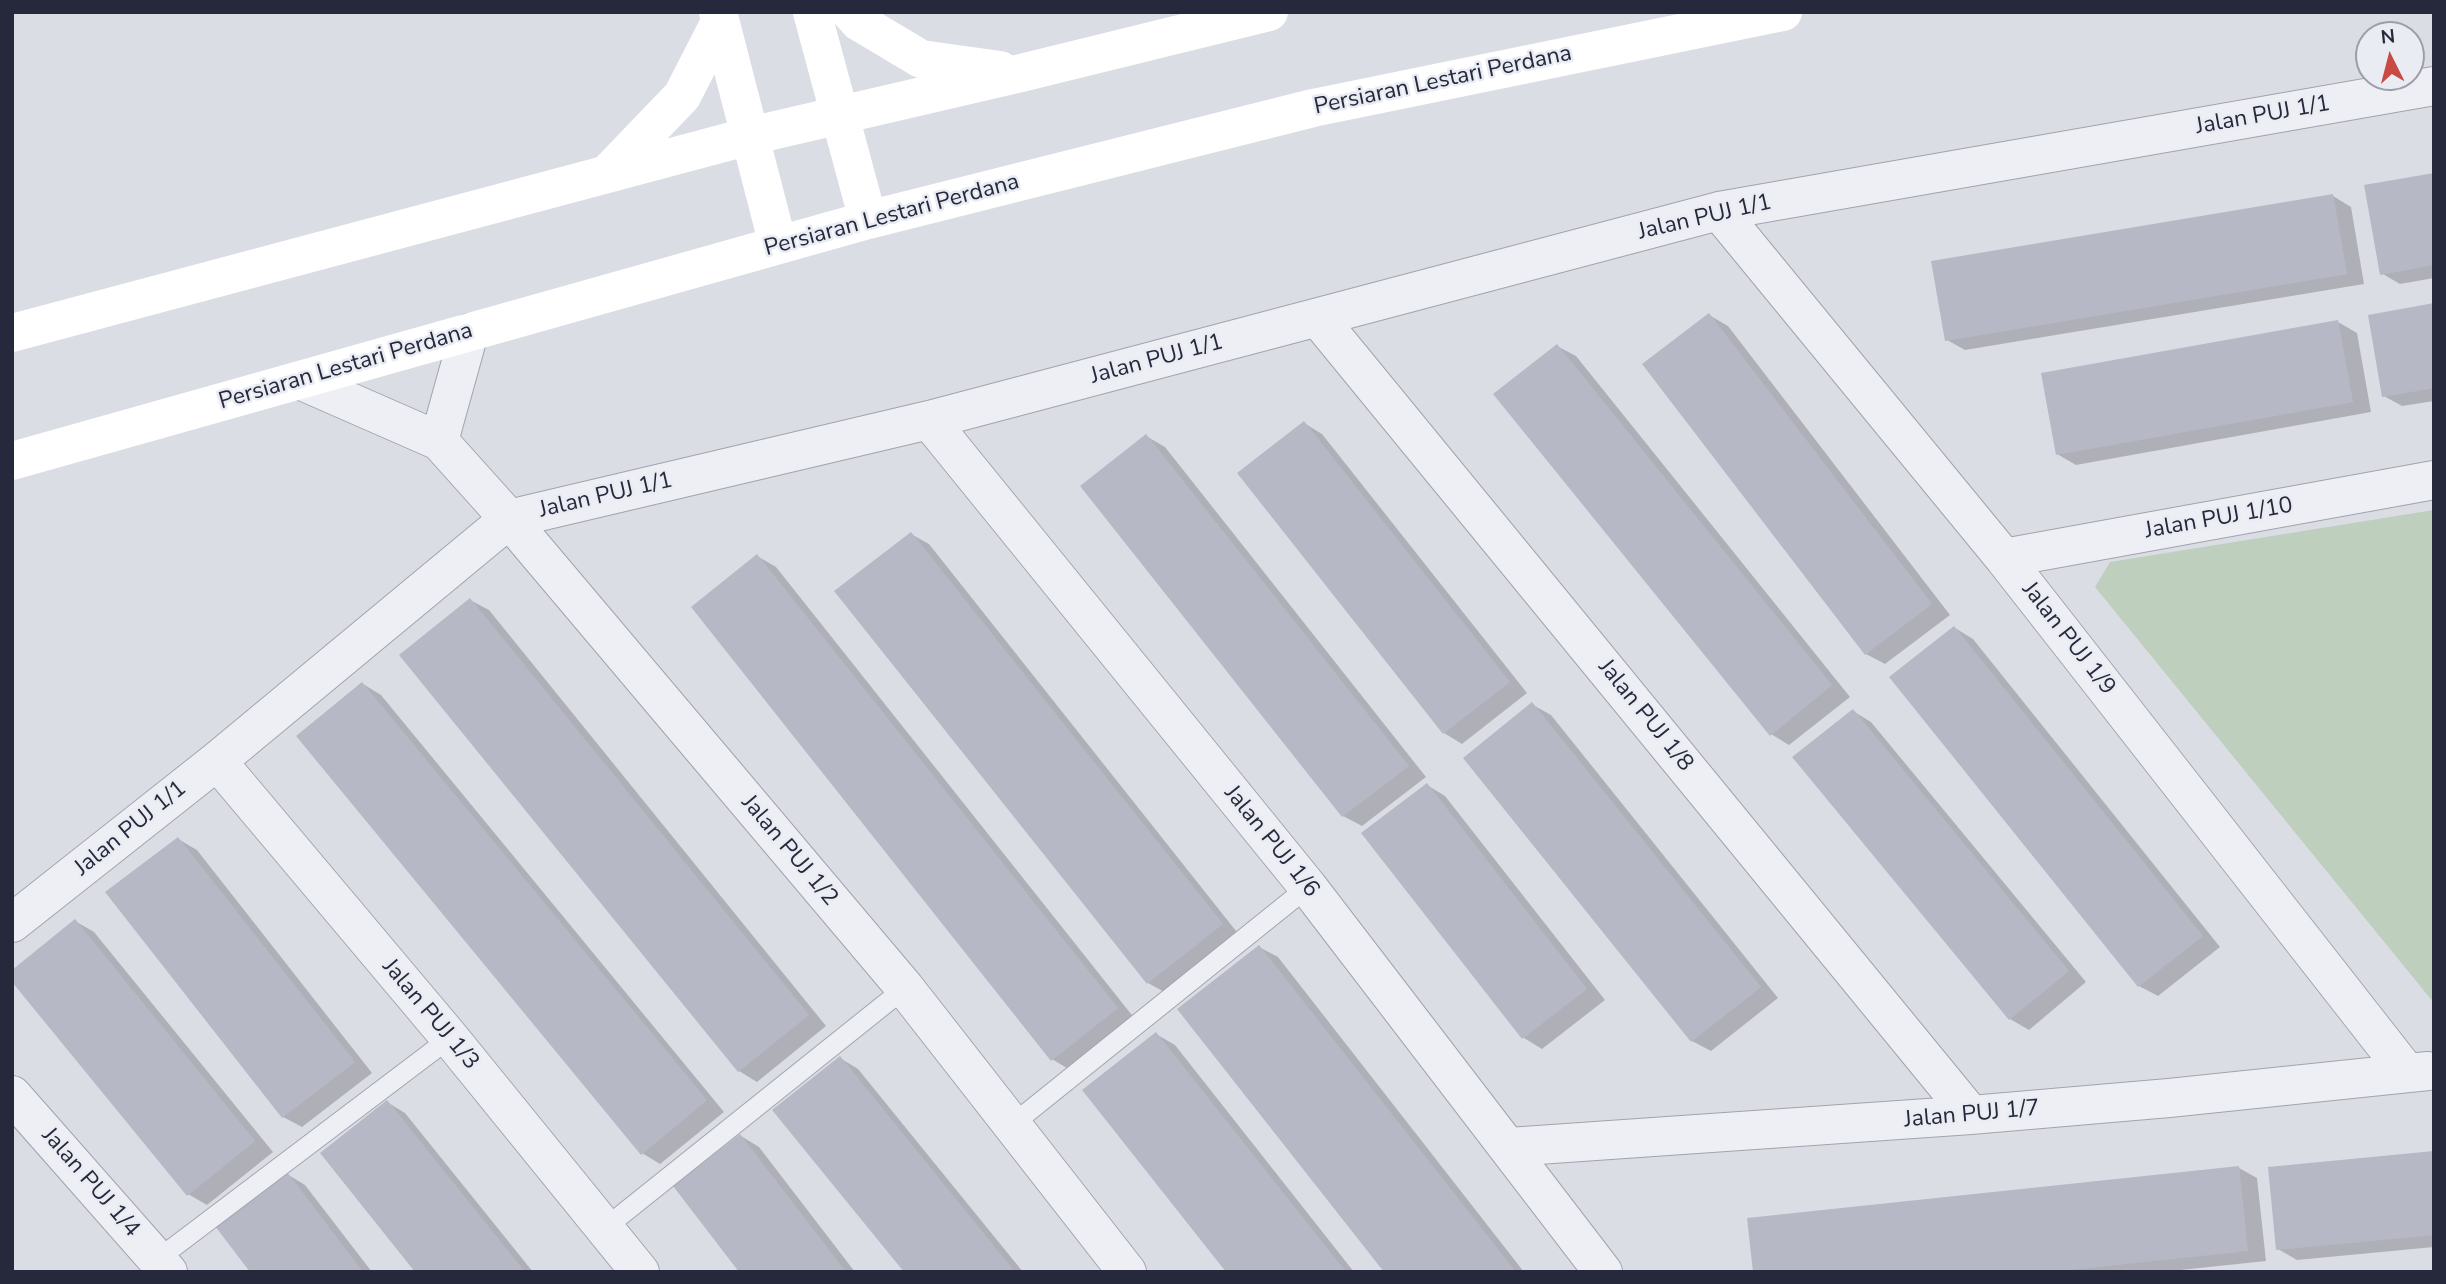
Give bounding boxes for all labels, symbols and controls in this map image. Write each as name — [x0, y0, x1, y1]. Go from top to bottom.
north arrow — [2355, 21, 2425, 91]
text: N — [2380, 23, 2396, 51]
street label: Persiaran Lestari Perdana — [1312, 40, 1574, 122]
street label: Jalan PUJ 1/1 — [2194, 91, 2332, 141]
street label: Persiaran Lestari Perdana — [762, 169, 1022, 263]
street label: Jalan PUJ 1/1 — [1636, 189, 1774, 247]
street label: Persiaran Lestari Perdana — [216, 318, 476, 416]
street label: Jalan PUJ 1/1 — [1088, 329, 1226, 391]
street label: Jalan PUJ 1/1 — [537, 467, 675, 525]
street label: Jalan PUJ 1/10 — [2143, 492, 2295, 546]
street label: Jalan PUJ 1/9 — [2015, 577, 2121, 701]
street label: Jalan PUJ 1/8 — [1592, 655, 1698, 777]
street label: Jalan PUJ 1/1 — [70, 776, 192, 882]
street label: Jalan PUJ 1/6 — [1218, 781, 1324, 903]
street label: Jalan PUJ 1/2 — [735, 790, 843, 912]
street label: Jalan PUJ 1/3 — [376, 954, 484, 1076]
street label: Jalan PUJ 1/7 — [1903, 1095, 2041, 1135]
street label: Jalan PUJ 1/4 — [35, 1123, 145, 1243]

